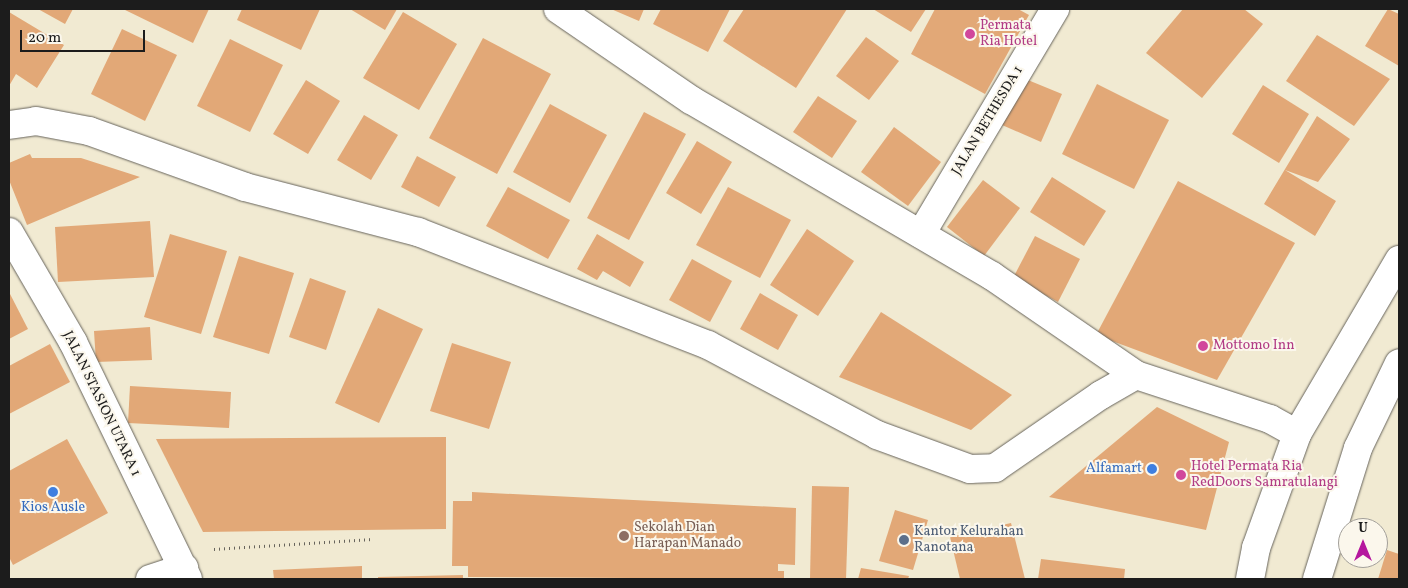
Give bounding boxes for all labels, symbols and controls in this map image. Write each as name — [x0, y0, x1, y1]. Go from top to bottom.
place label: Permata Ria Hotel — [980, 18, 1037, 50]
scale bar — [22, 20, 148, 52]
text: 20 m — [28, 28, 61, 49]
marker: Permata Ria Hotel — [964, 28, 976, 40]
street label: JALAN BETHESDA 1 — [949, 63, 1027, 179]
street label: JALAN STASION UTARA 1 — [58, 328, 144, 480]
place label: Mottomo Inn — [1213, 338, 1295, 354]
marker: Mottomo Inn — [1197, 340, 1209, 352]
place label: Hotel Permata Ria RedDoors Samratulangi — [1191, 459, 1338, 492]
place label: Alfamart — [1086, 461, 1142, 477]
marker: Alfamart — [1146, 463, 1158, 475]
marker: Hotel Permata Ria RedDoors Samratulangi — [1175, 469, 1187, 481]
marker: Kios Ausle — [47, 486, 59, 498]
place label: Kios Ausle — [21, 500, 85, 516]
north arrow — [1338, 518, 1388, 568]
text: U — [1358, 519, 1368, 538]
place label: Sekolah Dian Harapan Manado — [634, 520, 741, 552]
place label: Kantor Kelurahan Ranotana — [914, 524, 1024, 556]
marker: Sekolah Dian Harapan Manado — [618, 530, 630, 542]
marker: Kantor Kelurahan Ranotana — [898, 534, 910, 546]

